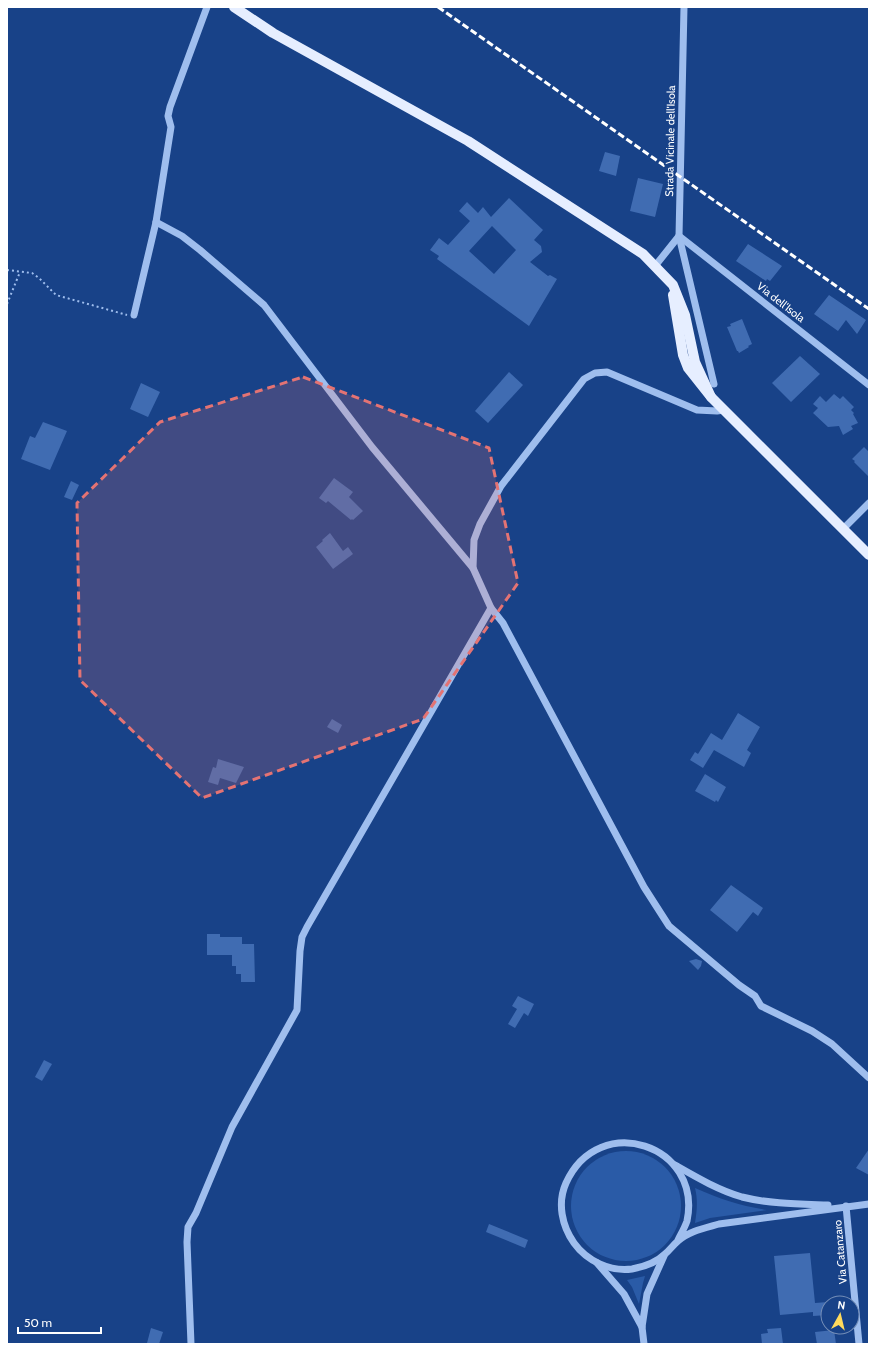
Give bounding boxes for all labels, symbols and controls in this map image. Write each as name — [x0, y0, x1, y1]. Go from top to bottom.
street label: Strada Vicinale dell'Isola — [662, 85, 678, 197]
street label: Via dell'Isola — [754, 279, 808, 326]
street label: Via Catanzaro — [830, 1219, 850, 1285]
north arrow — [820, 1295, 860, 1335]
text: N — [837, 1298, 846, 1313]
scale bar — [18, 1309, 101, 1335]
text: 50 m — [24, 1315, 52, 1330]

